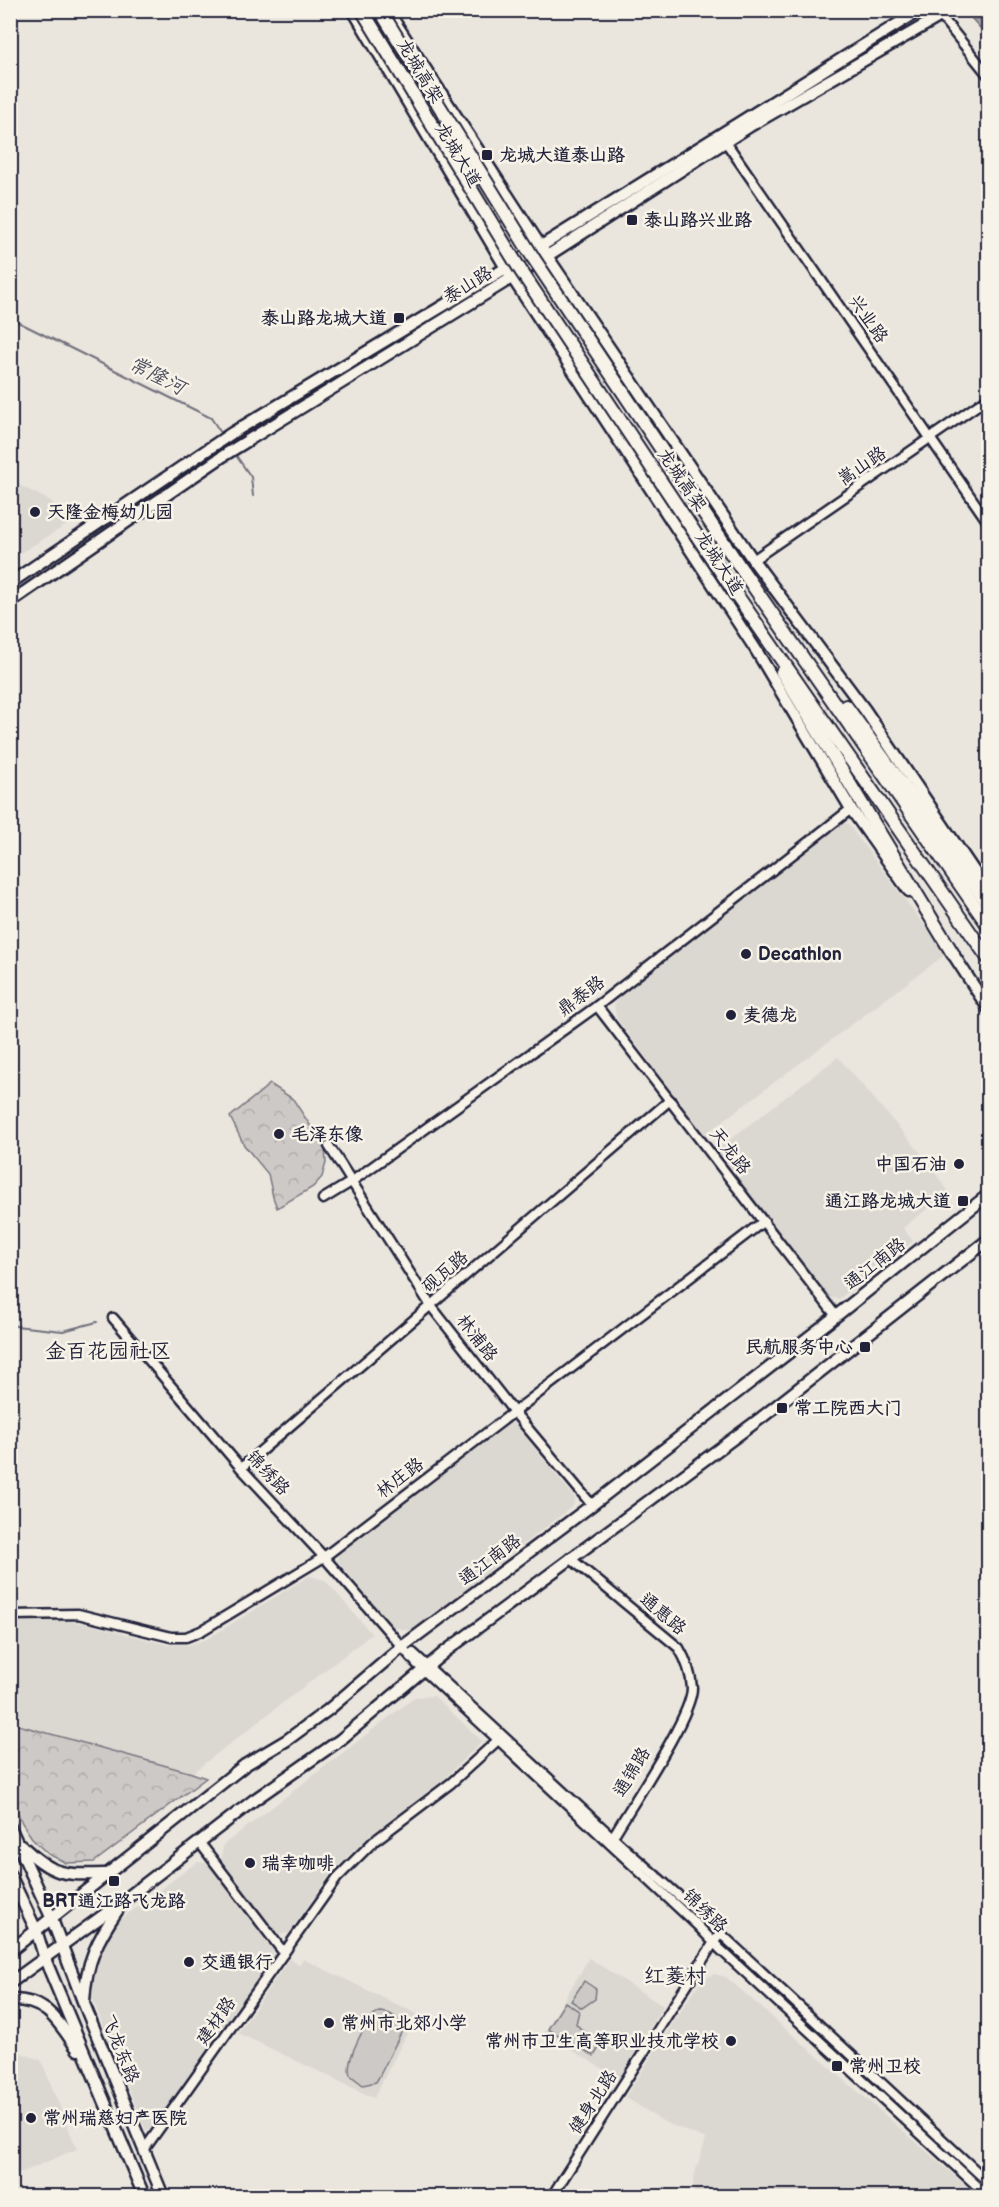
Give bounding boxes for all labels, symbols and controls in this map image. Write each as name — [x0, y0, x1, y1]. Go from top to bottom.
street label: 龙城高架 — [392, 35, 448, 107]
street label: 龙城大道 — [430, 119, 486, 191]
place label: 龙城大道泰山路 — [499, 145, 625, 166]
marker: 龙城大道泰山路 — [480, 148, 494, 162]
place label: 泰山路兴业路 — [644, 210, 752, 231]
marker: 泰山路兴业路 — [625, 213, 639, 227]
street label: 泰山路 — [440, 262, 496, 308]
street label: 兴业路 — [844, 291, 892, 347]
place label: 泰山路龙城大道 — [261, 308, 387, 329]
marker: 泰山路龙城大道 — [392, 311, 406, 325]
water label: 常隆河 — [125, 352, 192, 402]
street label: 嵩山路 — [834, 442, 890, 490]
street label: 龙城高架 — [653, 444, 711, 516]
place label: 天隆金梅幼儿园 — [47, 502, 173, 523]
marker: 天隆金梅幼儿园 — [28, 505, 42, 519]
street label: 龙城大道 — [691, 527, 747, 599]
place label: Decathlon — [758, 944, 842, 965]
marker: Decathlon — [739, 947, 753, 961]
street label: 鼎泰路 — [553, 971, 609, 1021]
place label: 麦德龙 — [743, 1005, 797, 1026]
marker: 麦德龙 — [724, 1008, 738, 1022]
street label: 天龙路 — [705, 1123, 755, 1179]
place label: 毛泽东像 — [291, 1124, 363, 1145]
marker: 毛泽东像 — [272, 1127, 286, 1141]
place label: 中国石油 — [875, 1154, 947, 1175]
marker: 中国石油 — [952, 1157, 966, 1171]
place label: 通江路龙城大道 — [825, 1191, 951, 1212]
marker: 通江路龙城大道 — [956, 1194, 970, 1208]
street label: 通江南路 — [840, 1234, 910, 1294]
street label: 砚瓦路 — [418, 1246, 472, 1298]
street label: 林浦路 — [452, 1310, 502, 1366]
place label: 民航服务中心 — [745, 1337, 853, 1358]
district label: 金百花园社区 — [45, 1339, 171, 1364]
marker: 民航服务中心 — [858, 1340, 872, 1354]
place label: 常工院西大门 — [794, 1398, 902, 1419]
marker: 常工院西大门 — [775, 1401, 789, 1415]
street label: 锦绣路 — [242, 1446, 294, 1500]
street label: 林庄路 — [372, 1453, 428, 1503]
street label: 通江南路 — [455, 1530, 525, 1590]
street label: 通惠路 — [636, 1589, 690, 1639]
street label: 通锦路 — [609, 1743, 655, 1801]
place label: 瑞幸咖啡 — [262, 1853, 334, 1874]
marker: 瑞幸咖啡 — [243, 1856, 257, 1870]
marker: BRT通江路飞龙路 — [107, 1874, 121, 1888]
street label: 锦绣路 — [678, 1885, 732, 1937]
place label: BRT通江路飞龙路 — [42, 1891, 186, 1912]
place label: 交通银行 — [201, 1952, 273, 1973]
marker: 交通银行 — [182, 1955, 196, 1969]
district label: 红菱村 — [644, 1964, 707, 1989]
street label: 建材路 — [192, 1993, 240, 2049]
street label: 飞龙东路 — [97, 2012, 143, 2086]
place label: 常州市北郊小学 — [341, 2013, 467, 2034]
marker: 常州市北郊小学 — [322, 2016, 336, 2030]
place label: 常州市卫生高等职业技术学校 — [485, 2031, 719, 2052]
marker: 常州市卫生高等职业技术学校 — [724, 2034, 738, 2048]
place label: 常州卫校 — [849, 2056, 921, 2077]
marker: 常州卫校 — [830, 2059, 844, 2073]
street label: 健身北路 — [565, 2066, 621, 2138]
place label: 常州瑞慈妇产医院 — [43, 2108, 187, 2129]
marker: 常州瑞慈妇产医院 — [24, 2111, 38, 2125]

